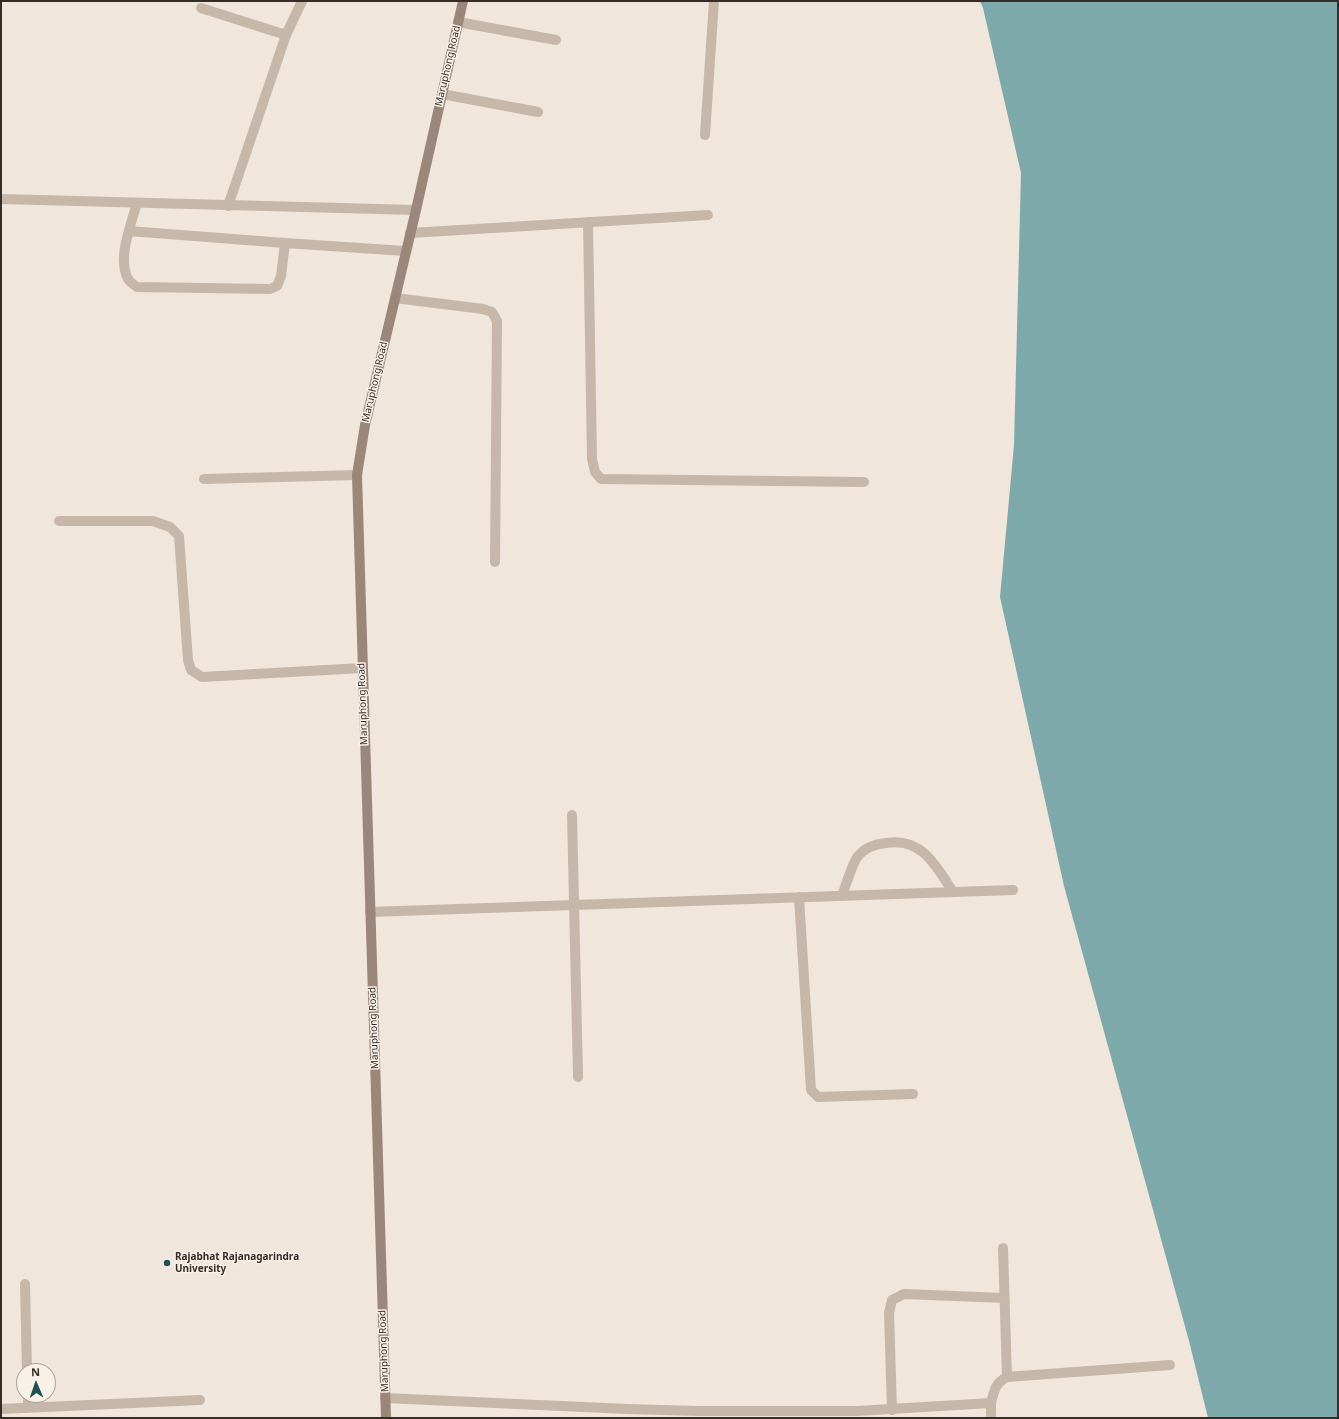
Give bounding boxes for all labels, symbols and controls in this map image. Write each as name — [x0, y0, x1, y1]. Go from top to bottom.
street label: Maruphong Road — [433, 25, 463, 107]
street label: Maruphong Road — [360, 341, 390, 423]
street label: Maruphong Road — [356, 663, 370, 745]
street label: Maruphong Road — [367, 987, 381, 1069]
place label: Rajabhat Rajanagarindra University — [175, 1251, 299, 1274]
marker: Rajabhat Rajanagarindra University — [162, 1258, 172, 1268]
street label: Maruphong Road — [377, 1310, 391, 1392]
north arrow — [16, 1363, 56, 1403]
text: N — [31, 1364, 40, 1379]

